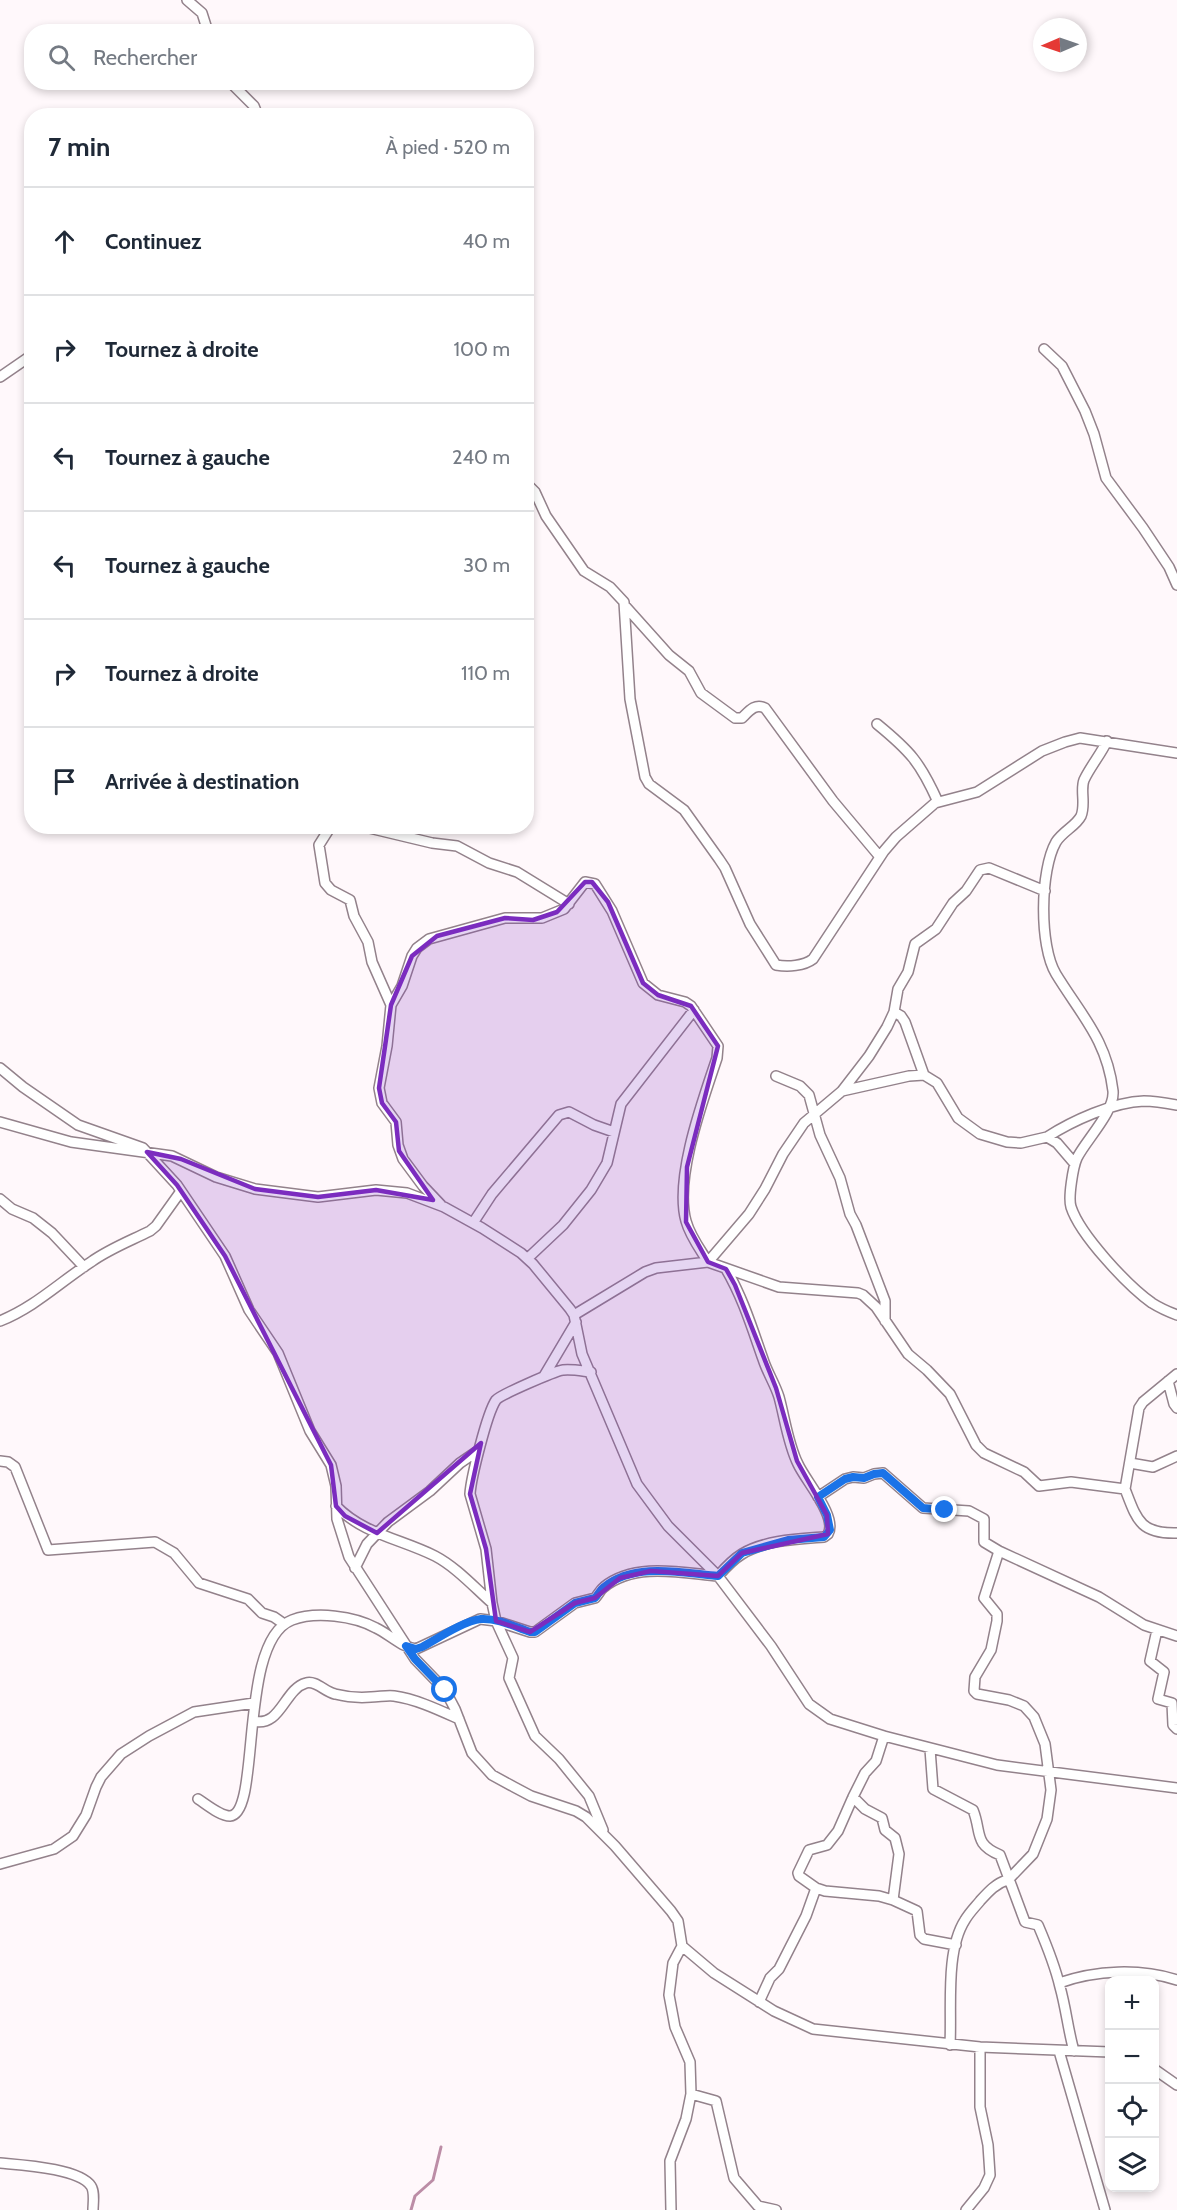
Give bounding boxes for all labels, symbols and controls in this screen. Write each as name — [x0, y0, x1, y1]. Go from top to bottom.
north arrow — [1033, 18, 1087, 72]
search box — [24, 24, 534, 90]
icon: search — [45, 41, 78, 74]
text: Rechercher — [93, 44, 197, 71]
text: 7 min — [48, 131, 110, 163]
text: À pied · 520 m — [385, 135, 510, 159]
icon: ahead — [48, 225, 81, 258]
text: Continuez — [105, 228, 202, 255]
text: 40 m — [462, 229, 510, 253]
icon: right — [48, 333, 81, 366]
text: Tournez à droite — [105, 336, 259, 363]
text: 100 m — [454, 337, 510, 361]
icon: left — [48, 441, 81, 474]
text: Tournez à gauche — [105, 444, 270, 471]
text: 240 m — [452, 445, 510, 469]
icon: left — [48, 549, 81, 582]
text: Tournez à gauche — [105, 552, 270, 579]
text: 30 m — [463, 553, 510, 577]
icon: right — [48, 657, 81, 690]
text: Tournez à droite — [105, 660, 259, 687]
text: 110 m — [461, 661, 510, 685]
icon: arrive — [48, 765, 81, 798]
text: Arrivée à destination — [105, 768, 299, 795]
route end — [931, 1496, 957, 1522]
route start — [431, 1676, 457, 1702]
map controls — [1105, 1976, 1159, 2192]
button: + — [1105, 1976, 1159, 2030]
button: − — [1105, 2030, 1159, 2084]
button: locate — [1105, 2084, 1159, 2138]
button: layers — [1105, 2138, 1159, 2192]

